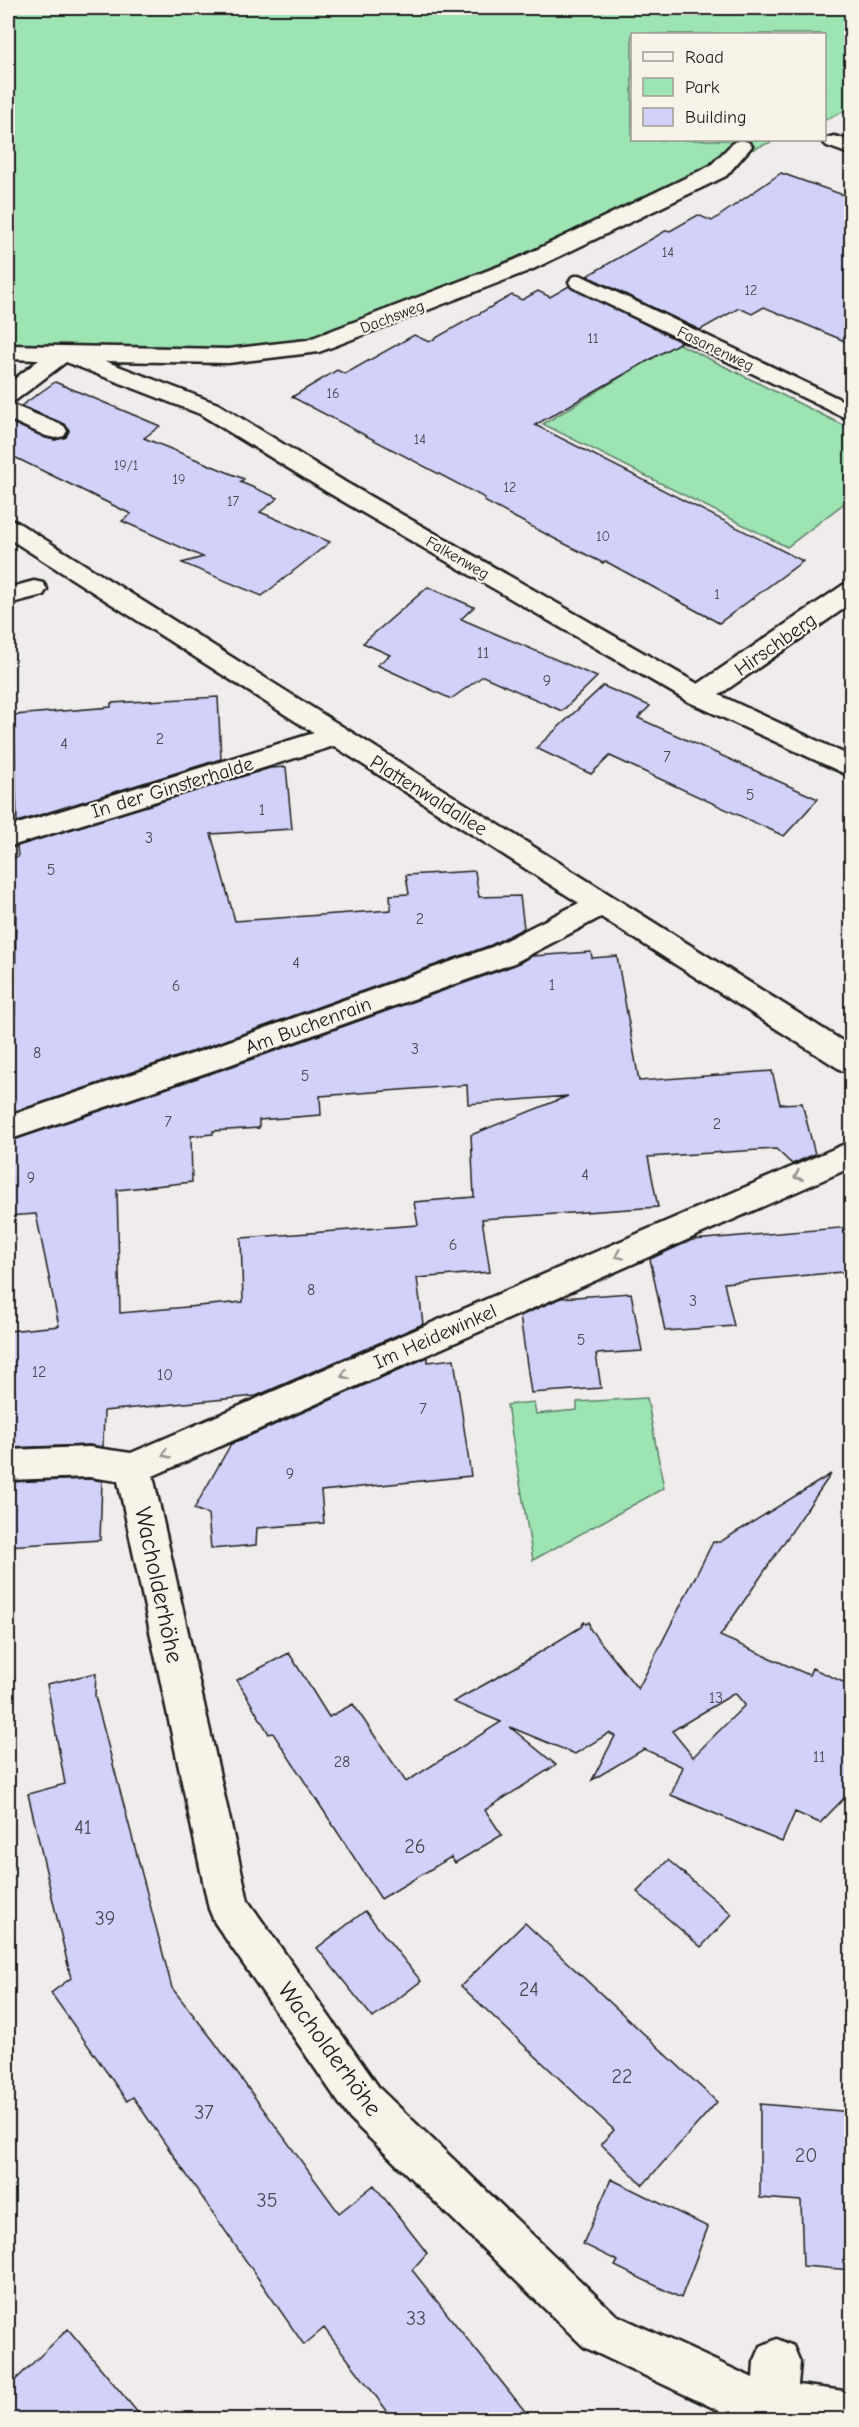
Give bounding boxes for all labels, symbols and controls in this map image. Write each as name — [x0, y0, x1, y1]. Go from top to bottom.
legend — [631, 33, 826, 141]
text: Road — [685, 47, 724, 68]
text: Park — [685, 77, 720, 98]
text: Building — [685, 107, 747, 128]
house number: 14 — [662, 244, 674, 261]
house number: 12 — [745, 282, 757, 299]
street label: Dachsweg — [358, 297, 427, 337]
street label: Fasanenweg — [674, 323, 757, 375]
house number: 11 — [587, 330, 599, 347]
house number: 16 — [326, 385, 340, 402]
house number: 14 — [414, 431, 426, 448]
house number: 19/1 — [114, 457, 138, 474]
house number: 19 — [173, 471, 185, 488]
house number: 12 — [504, 479, 516, 496]
house number: 17 — [227, 493, 239, 510]
house number: 10 — [596, 528, 610, 545]
street label: Falkenweg — [423, 533, 492, 583]
house number: 1 — [714, 586, 720, 603]
street label: Hirschberg — [730, 608, 820, 681]
house number: 11 — [477, 644, 489, 662]
house number: 9 — [543, 672, 551, 690]
house number: 2 — [156, 730, 164, 748]
house number: 4 — [60, 735, 68, 753]
house number: 7 — [663, 748, 671, 766]
street label: Plattenwaldallee — [366, 750, 492, 841]
street label: In der Ginsterhalde — [88, 752, 256, 823]
house number: 5 — [746, 786, 754, 804]
house number: 1 — [259, 801, 265, 819]
house number: 3 — [145, 829, 153, 847]
house number: 5 — [47, 861, 55, 879]
house number: 2 — [416, 910, 424, 928]
house number: 4 — [292, 954, 300, 972]
house number: 1 — [549, 976, 555, 994]
house number: 6 — [172, 977, 180, 995]
street label: Am Buchenrain — [242, 992, 374, 1059]
house number: 3 — [411, 1040, 419, 1058]
house number: 8 — [33, 1044, 41, 1062]
house number: 5 — [301, 1067, 309, 1085]
house number: 7 — [164, 1113, 172, 1131]
house number: 2 — [713, 1115, 721, 1133]
house number: 4 — [581, 1166, 589, 1184]
house number: 9 — [27, 1169, 35, 1187]
one-way arrow — [793, 1169, 804, 1181]
house number: 6 — [449, 1236, 457, 1254]
one-way arrow — [615, 1248, 626, 1260]
house number: 8 — [307, 1281, 315, 1299]
house number: 3 — [689, 1292, 697, 1310]
street label: Im Heidewinkel — [370, 1299, 500, 1374]
house number: 5 — [577, 1331, 585, 1349]
house number: 12 — [32, 1363, 46, 1381]
house number: 10 — [157, 1366, 173, 1384]
one-way arrow — [340, 1368, 351, 1380]
house number: 7 — [419, 1400, 427, 1418]
one-way arrow — [161, 1446, 172, 1458]
house number: 9 — [286, 1465, 294, 1483]
street label: Wacholderhöhe — [129, 1504, 189, 1666]
house number: 13 — [709, 1689, 723, 1707]
house number: 11 — [813, 1748, 825, 1766]
house number: 28 — [334, 1753, 350, 1771]
house number: 41 — [74, 1816, 92, 1839]
house number: 26 — [404, 1835, 426, 1858]
house number: 39 — [95, 1907, 115, 1930]
street label: Wacholderhöhe — [272, 1977, 388, 2121]
house number: 24 — [519, 1978, 539, 2001]
house number: 22 — [612, 2065, 632, 2088]
house number: 37 — [194, 2101, 214, 2124]
house number: 20 — [795, 2144, 817, 2167]
house number: 35 — [257, 2189, 277, 2212]
house number: 33 — [406, 2307, 426, 2330]

